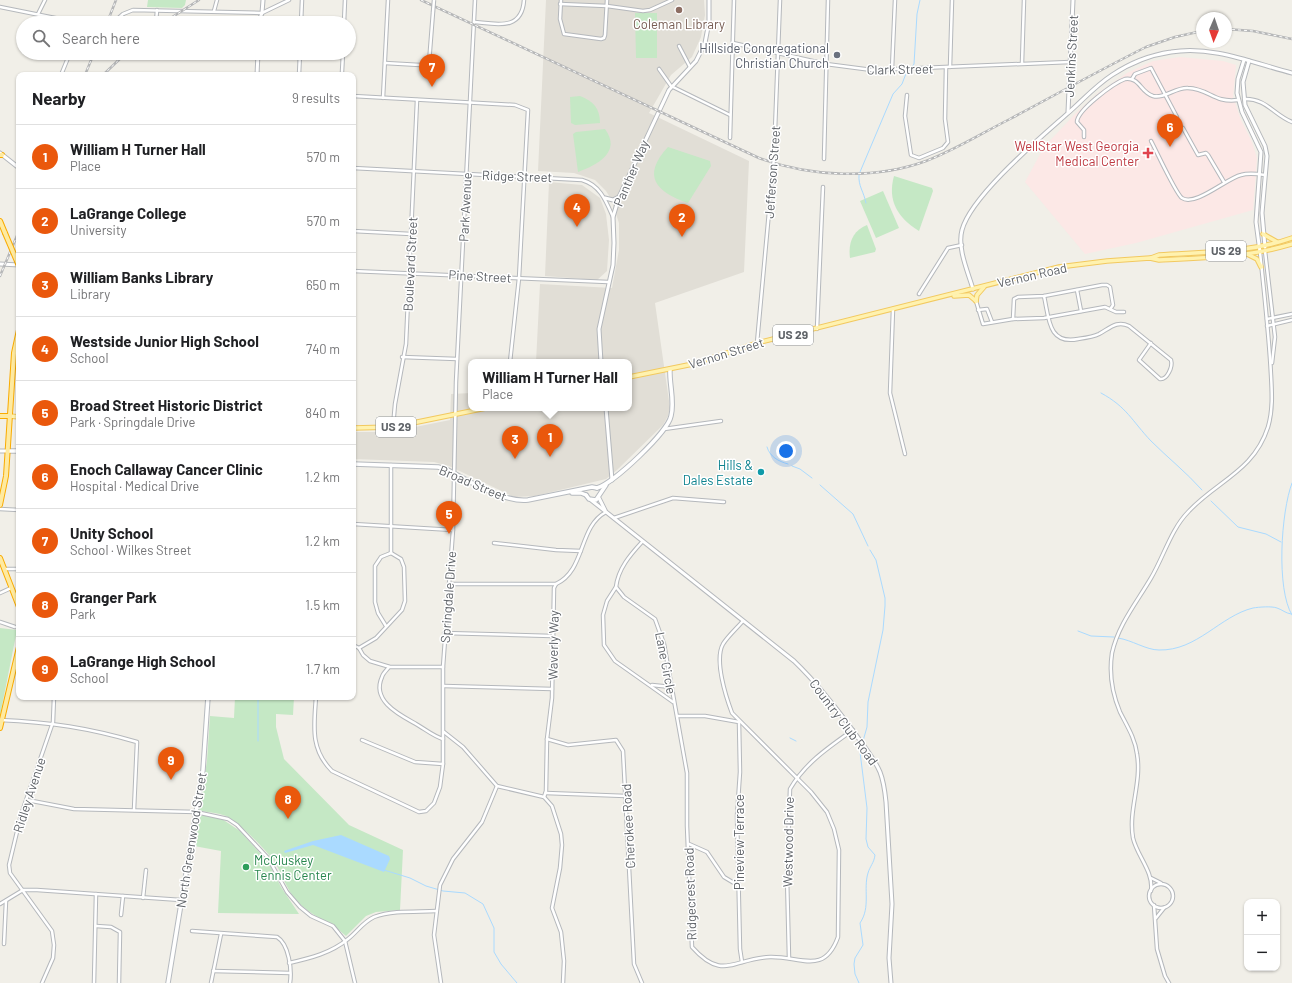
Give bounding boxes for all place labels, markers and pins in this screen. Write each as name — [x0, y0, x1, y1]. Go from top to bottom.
marker: Coleman Library — [674, 5, 684, 15]
place label: Coleman Library — [633, 16, 725, 32]
place label: Hillside Congregational Christian Church — [699, 40, 829, 71]
marker: Hillside Congregational Christian Church — [832, 50, 842, 60]
pin: 7 — [419, 54, 445, 87]
pin: 6 — [1157, 114, 1183, 147]
place label: WellStar West Georgia Medical Center — [1014, 138, 1139, 169]
marker: WellStar West Georgia Medical Center — [1142, 147, 1154, 159]
pin: 4 — [564, 194, 590, 227]
pin: 2 — [669, 204, 695, 237]
pin: 1 — [537, 424, 563, 457]
pin: 3 — [502, 426, 528, 459]
place label: Hills & Dales Estate — [683, 457, 753, 488]
marker: Hills & Dales Estate — [756, 467, 766, 477]
pin: 5 — [436, 501, 462, 534]
pin: 9 — [158, 747, 184, 780]
pin: 8 — [275, 786, 301, 819]
place label: McCluskey Tennis Center — [254, 852, 332, 883]
marker: McCluskey Tennis Center — [241, 862, 251, 872]

